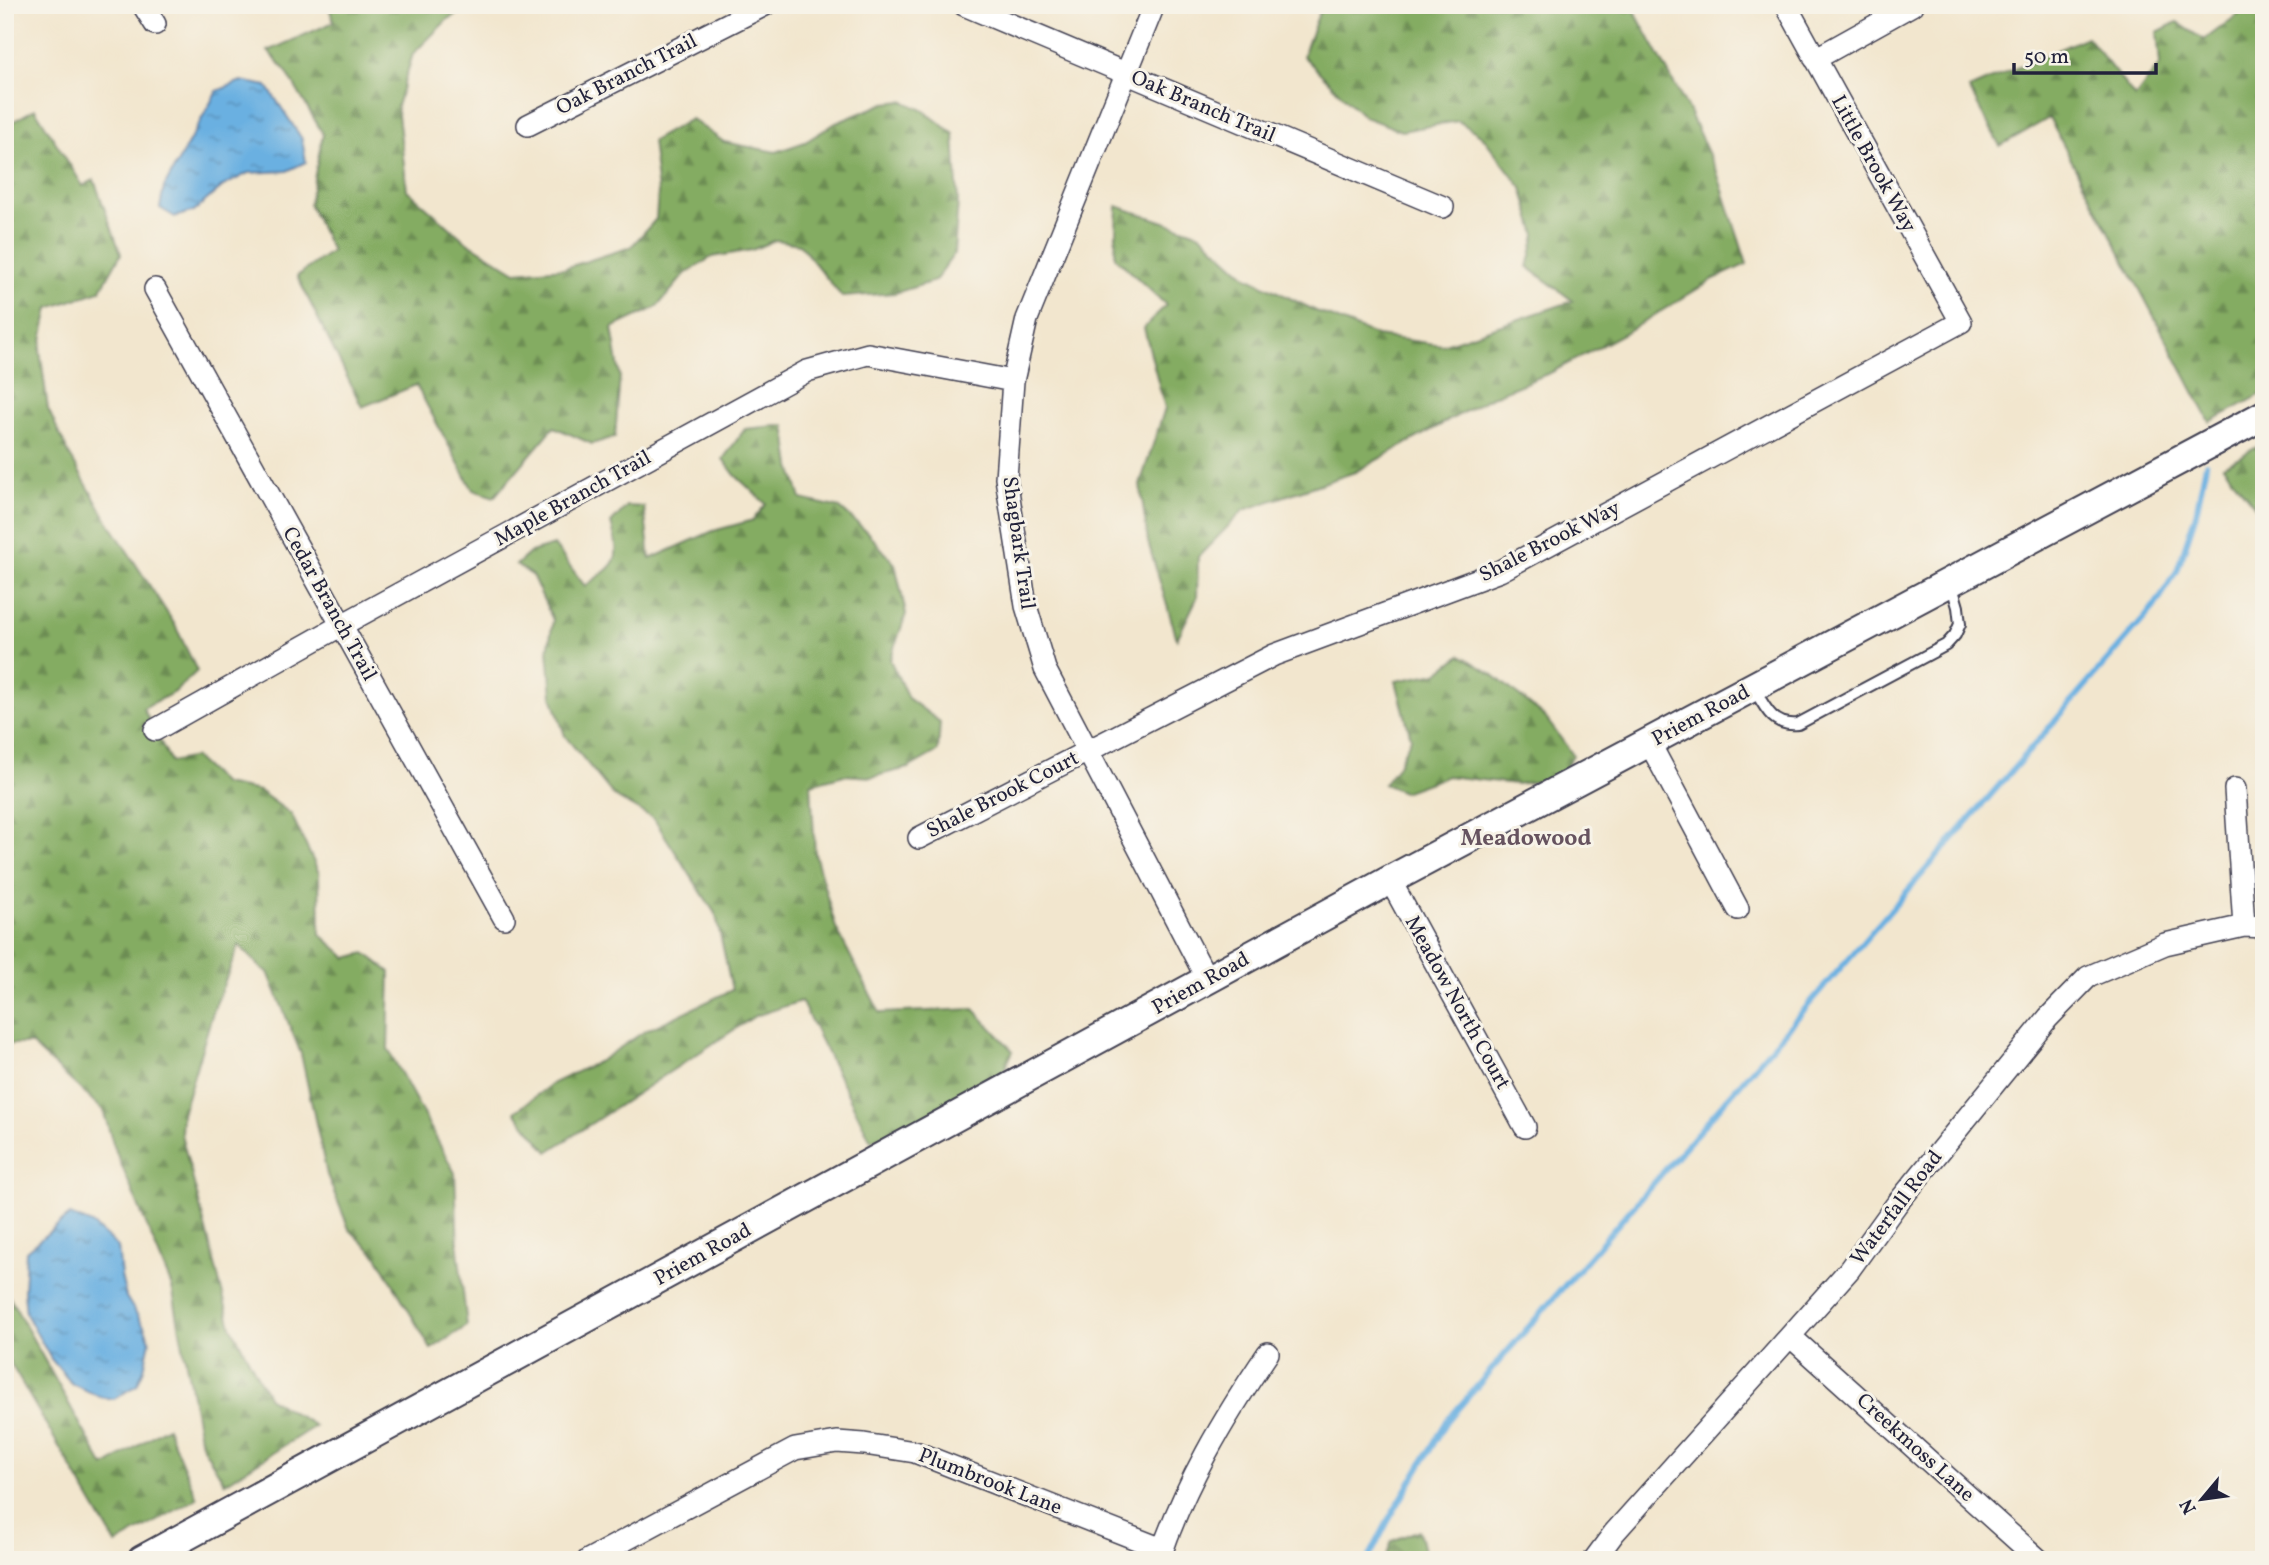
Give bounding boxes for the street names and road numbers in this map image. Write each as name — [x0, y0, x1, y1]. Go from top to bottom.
street label: Oak Branch Trail — [552, 27, 702, 123]
street label: Oak Branch Trail — [1126, 63, 1280, 151]
street label: Little Brook Way — [1823, 90, 1923, 238]
street label: Maple Branch Trail — [489, 444, 657, 554]
street label: Shagbark Trail — [994, 474, 1042, 612]
street label: Shale Brook Way — [1474, 494, 1626, 590]
street label: Cedar Branch Trail — [275, 522, 383, 686]
street label: Priem Road — [1647, 678, 1755, 754]
street label: Shale Brook Court — [922, 744, 1084, 846]
street label: Meadow North Court — [1397, 911, 1517, 1095]
street label: Priem Road — [1147, 945, 1255, 1023]
street label: Waterfall Road — [1844, 1144, 1950, 1272]
street label: Priem Road — [649, 1216, 757, 1294]
street label: Creekmoss Lane — [1849, 1387, 1981, 1509]
street label: Plumbrook Lane — [914, 1441, 1066, 1523]

